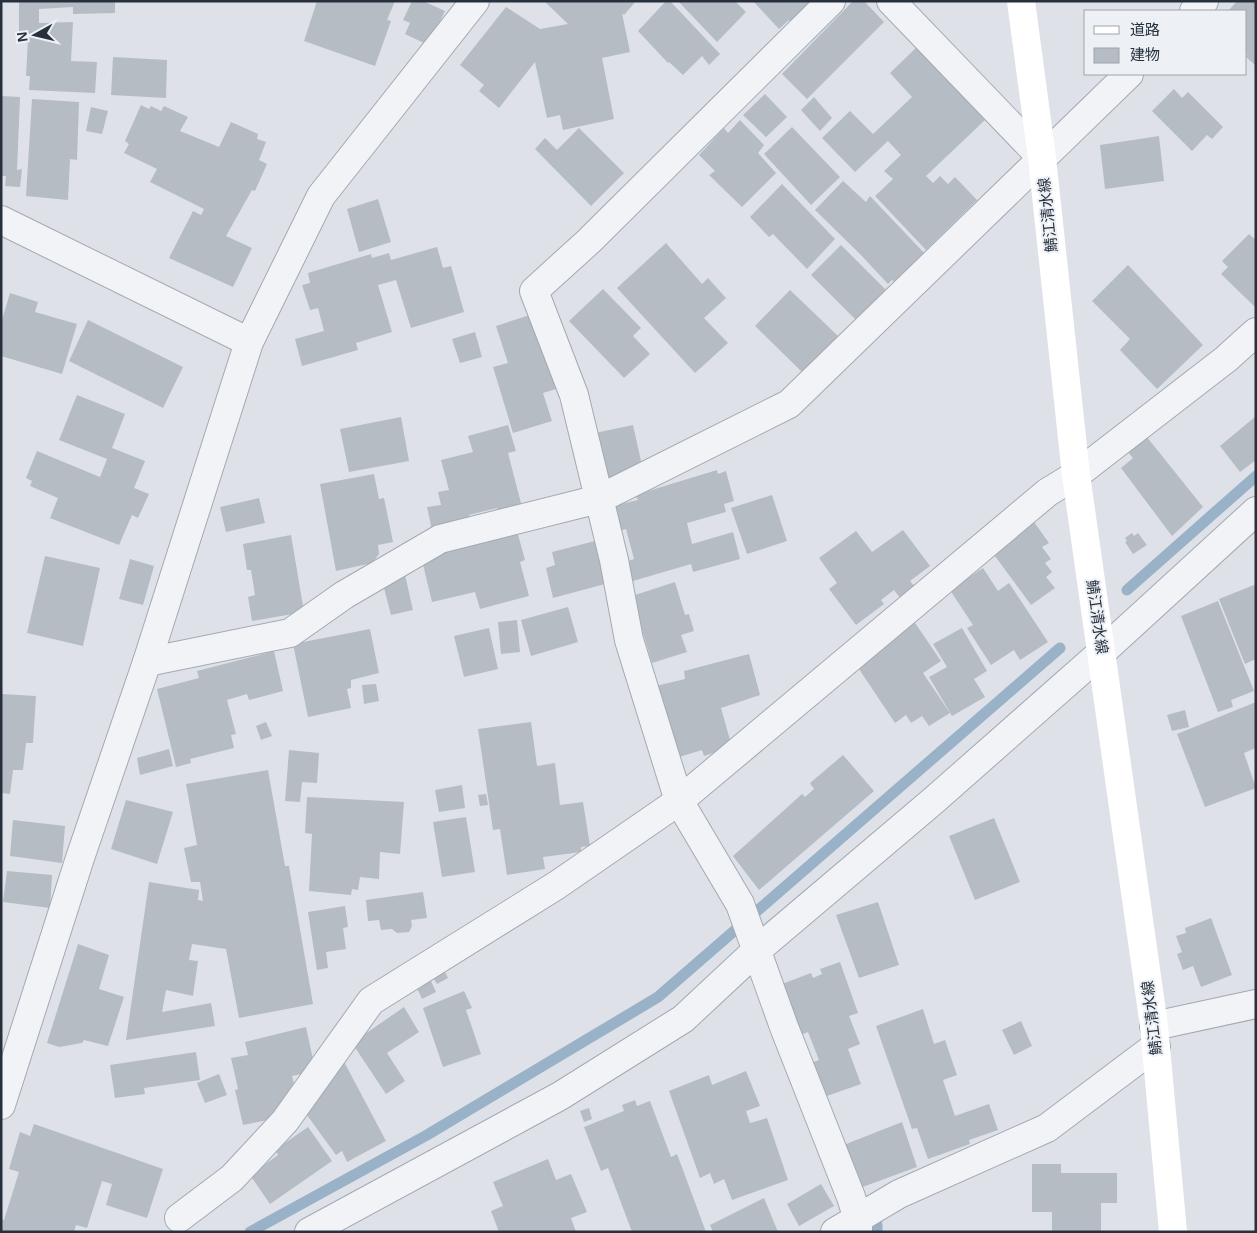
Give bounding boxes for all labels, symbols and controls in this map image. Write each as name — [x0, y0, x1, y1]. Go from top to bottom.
north arrow — [10, 10, 60, 60]
legend — [1084, 10, 1247, 75]
text: 道路 — [1130, 21, 1160, 38]
text: N — [13, 31, 31, 43]
text: 建物 — [1130, 46, 1160, 63]
street label: 鯖江清水線 — [1035, 177, 1060, 253]
street label: 鯖江清水線 — [1084, 579, 1111, 655]
street label: 鯖江清水線 — [1138, 980, 1165, 1056]

